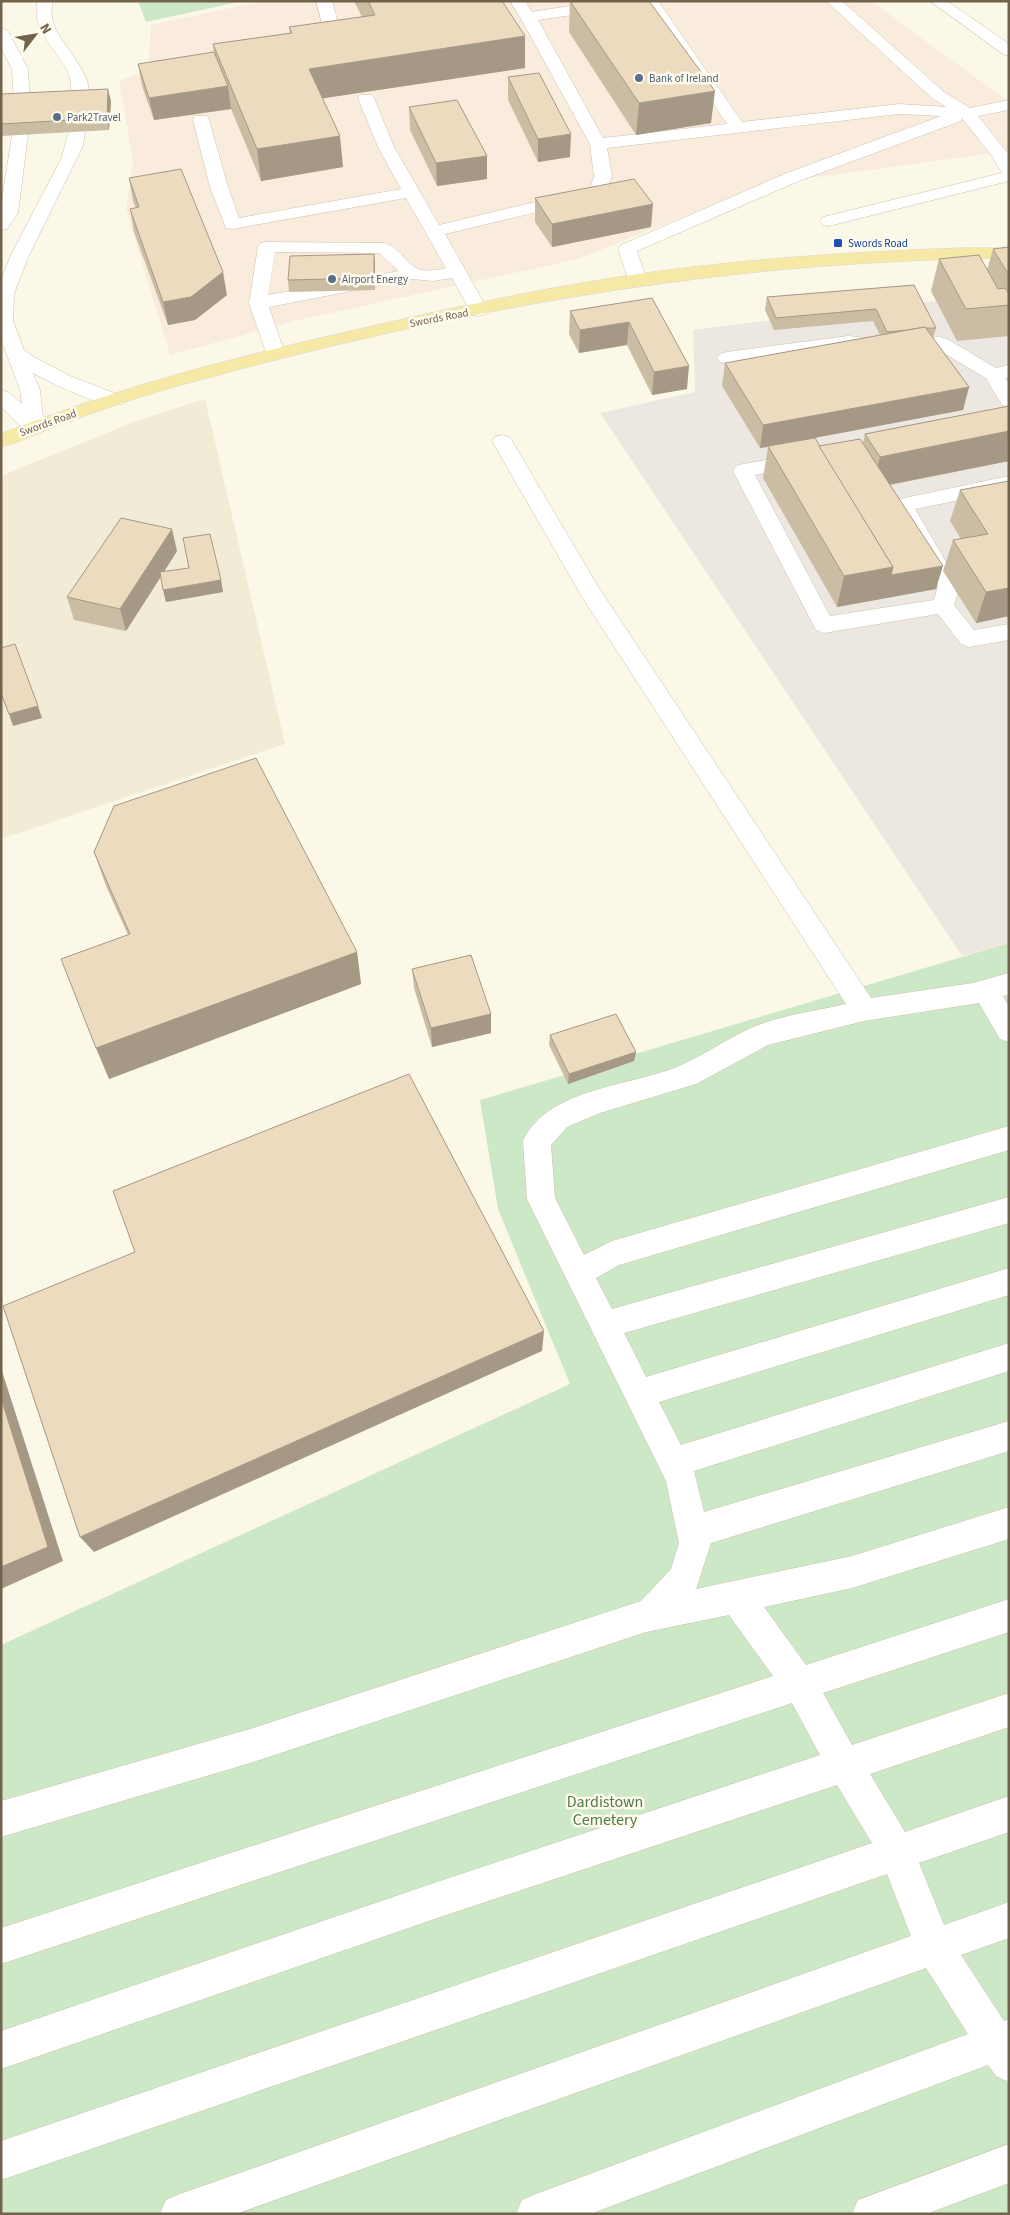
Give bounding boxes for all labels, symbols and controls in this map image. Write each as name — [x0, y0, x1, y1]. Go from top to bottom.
north arrow — [10, 10, 60, 60]
text: N — [34, 20, 56, 38]
place label: Bank of Ireland — [649, 71, 719, 86]
marker: Bank of Ireland — [633, 72, 645, 84]
place label: Park2Travel — [67, 110, 121, 125]
marker: Park2Travel — [51, 111, 63, 123]
place label: Swords Road — [848, 236, 908, 251]
marker: Swords Road — [832, 237, 844, 249]
place label: Airport Energy — [342, 272, 408, 287]
marker: Airport Energy — [326, 273, 338, 285]
street label: Swords Road — [408, 305, 470, 331]
street label: Swords Road — [17, 406, 79, 440]
park label: Dardistown Cemetery — [567, 1791, 643, 1831]

